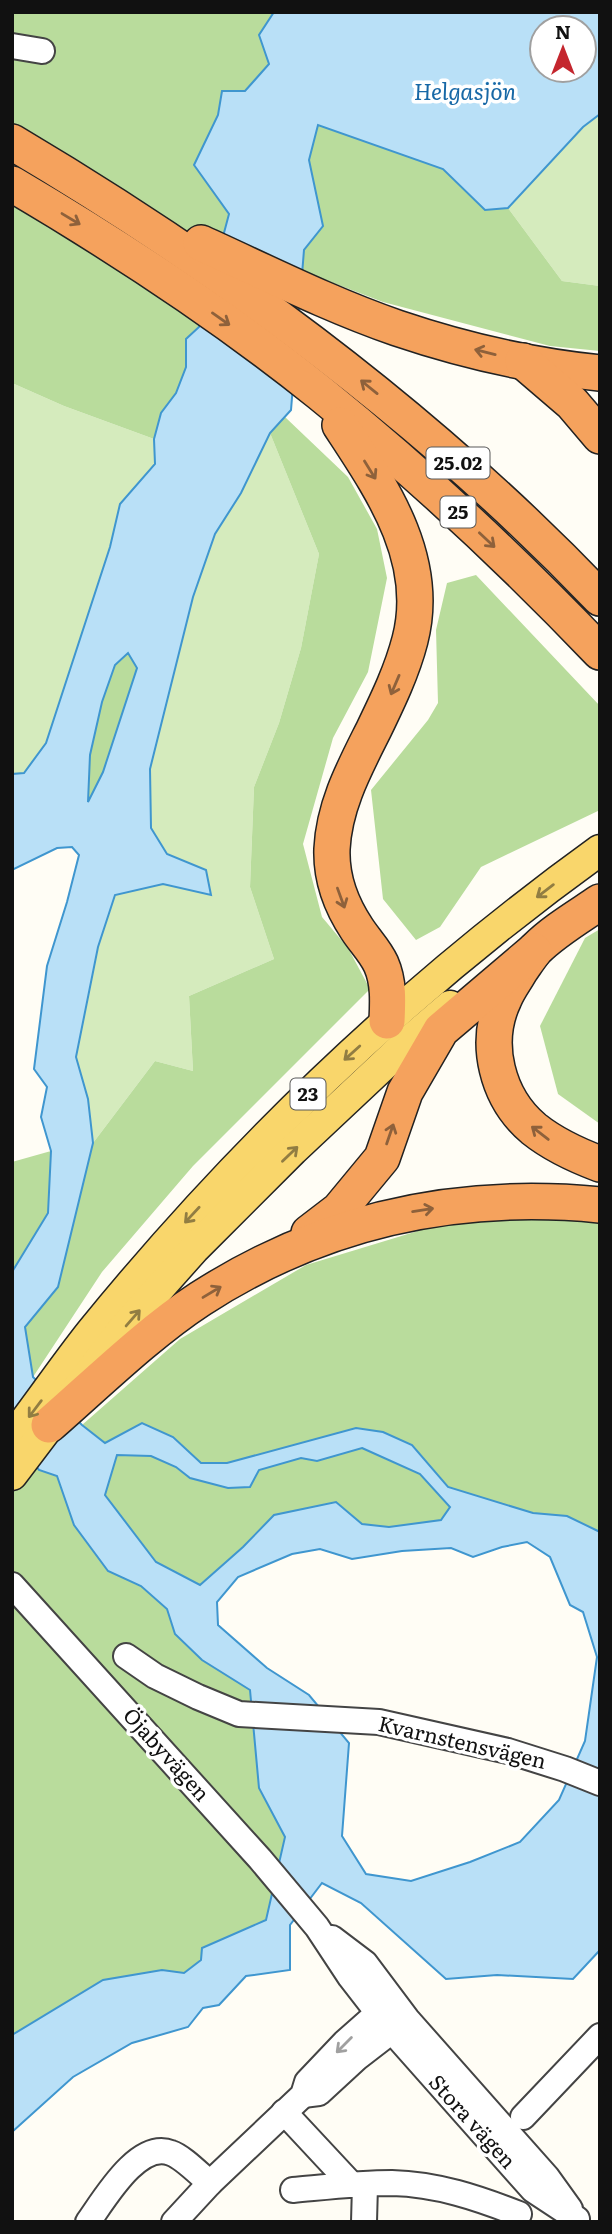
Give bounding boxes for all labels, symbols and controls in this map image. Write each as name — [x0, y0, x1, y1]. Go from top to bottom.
north arrow — [528, 14, 598, 84]
text: N — [555, 17, 571, 45]
water label: Helgasjön — [414, 73, 517, 107]
one-way arrow — [60, 213, 81, 226]
one-way arrow — [211, 312, 230, 326]
one-way arrow — [474, 345, 496, 358]
one-way arrow — [360, 379, 378, 395]
road number: 25.02 — [426, 447, 490, 478]
one-way arrow — [363, 460, 377, 480]
road number: 25 — [440, 496, 476, 527]
one-way arrow — [478, 531, 495, 548]
one-way arrow — [387, 673, 400, 695]
one-way arrow — [536, 883, 554, 898]
one-way arrow — [336, 887, 348, 909]
one-way arrow — [343, 1045, 361, 1061]
road number: 23 — [290, 1078, 326, 1110]
one-way arrow — [385, 1123, 397, 1145]
one-way arrow — [531, 1125, 549, 1140]
one-way arrow — [281, 1145, 298, 1162]
one-way arrow — [411, 1204, 434, 1217]
one-way arrow — [184, 1206, 201, 1223]
one-way arrow — [202, 1285, 222, 1299]
one-way arrow — [125, 1309, 141, 1327]
one-way arrow — [27, 1399, 42, 1417]
street label: Öjabyvägen — [117, 1700, 218, 1807]
street label: Kvarnstensvägen — [376, 1706, 550, 1775]
one-way arrow — [335, 2036, 352, 2053]
street label: Stora vägen — [423, 2066, 525, 2174]

